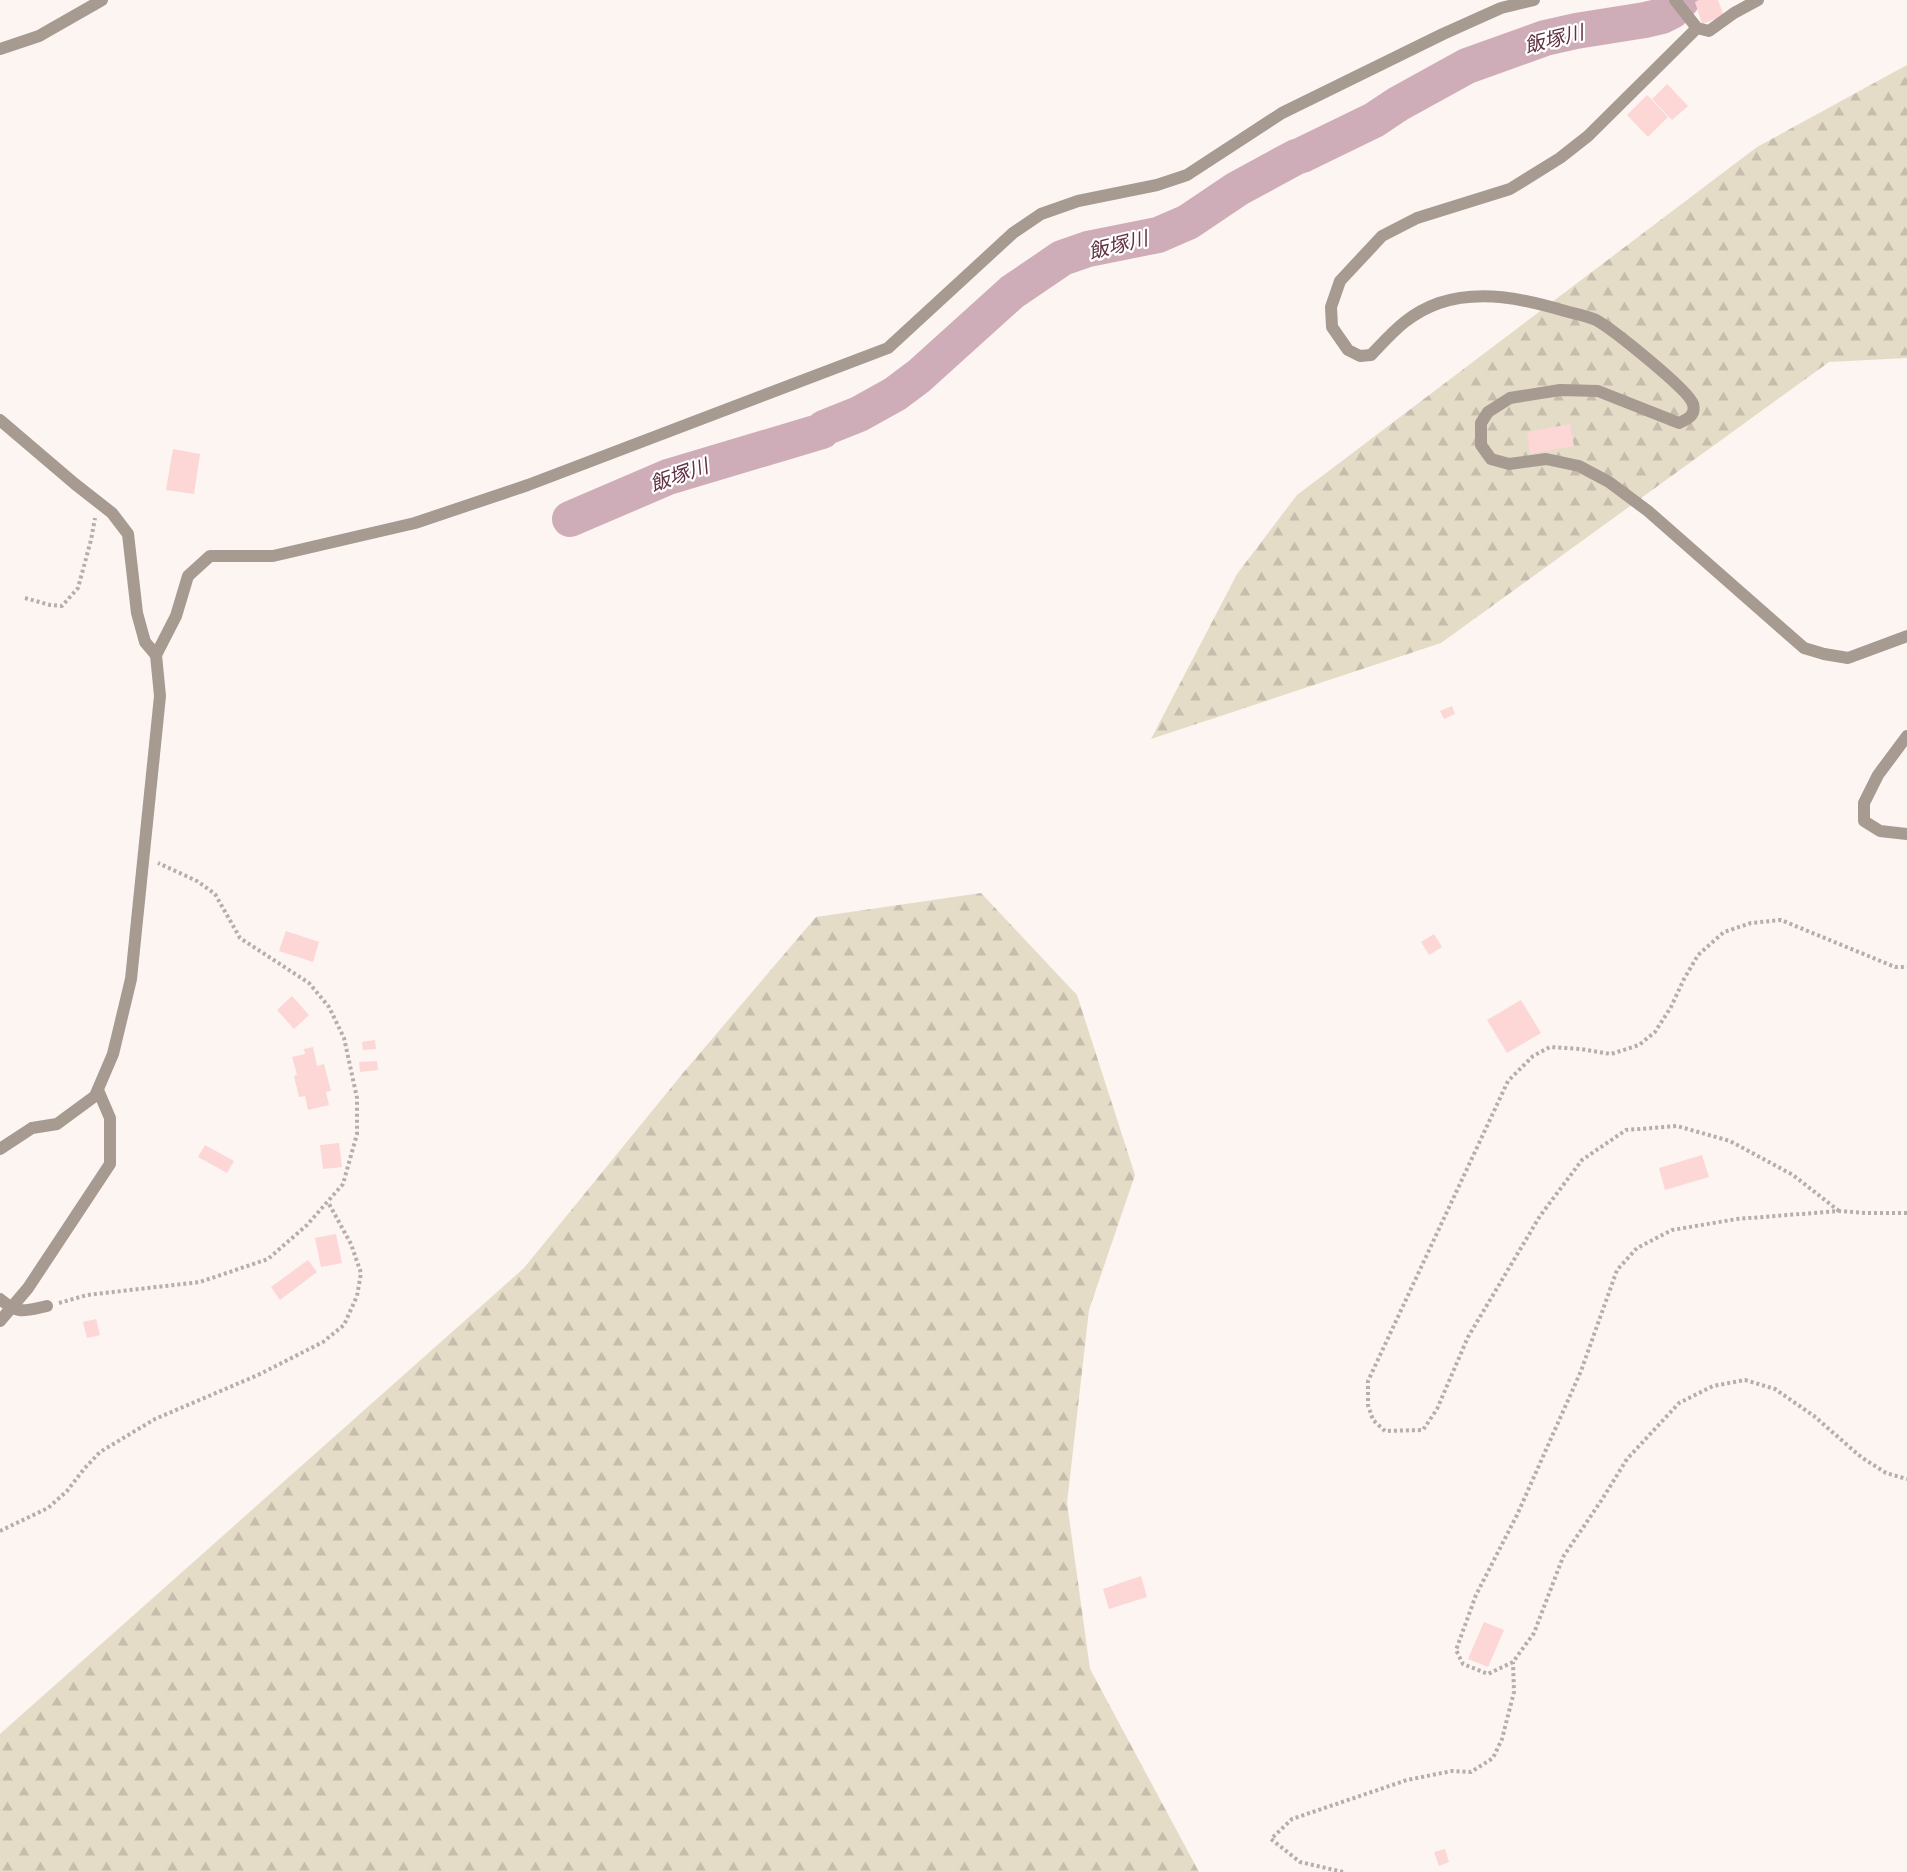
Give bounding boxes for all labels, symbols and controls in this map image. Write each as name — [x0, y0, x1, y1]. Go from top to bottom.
water label: 飯塚川 — [1522, 19, 1589, 61]
water label: 飯塚川 — [1086, 225, 1153, 267]
water label: 飯塚川 — [646, 452, 714, 499]

